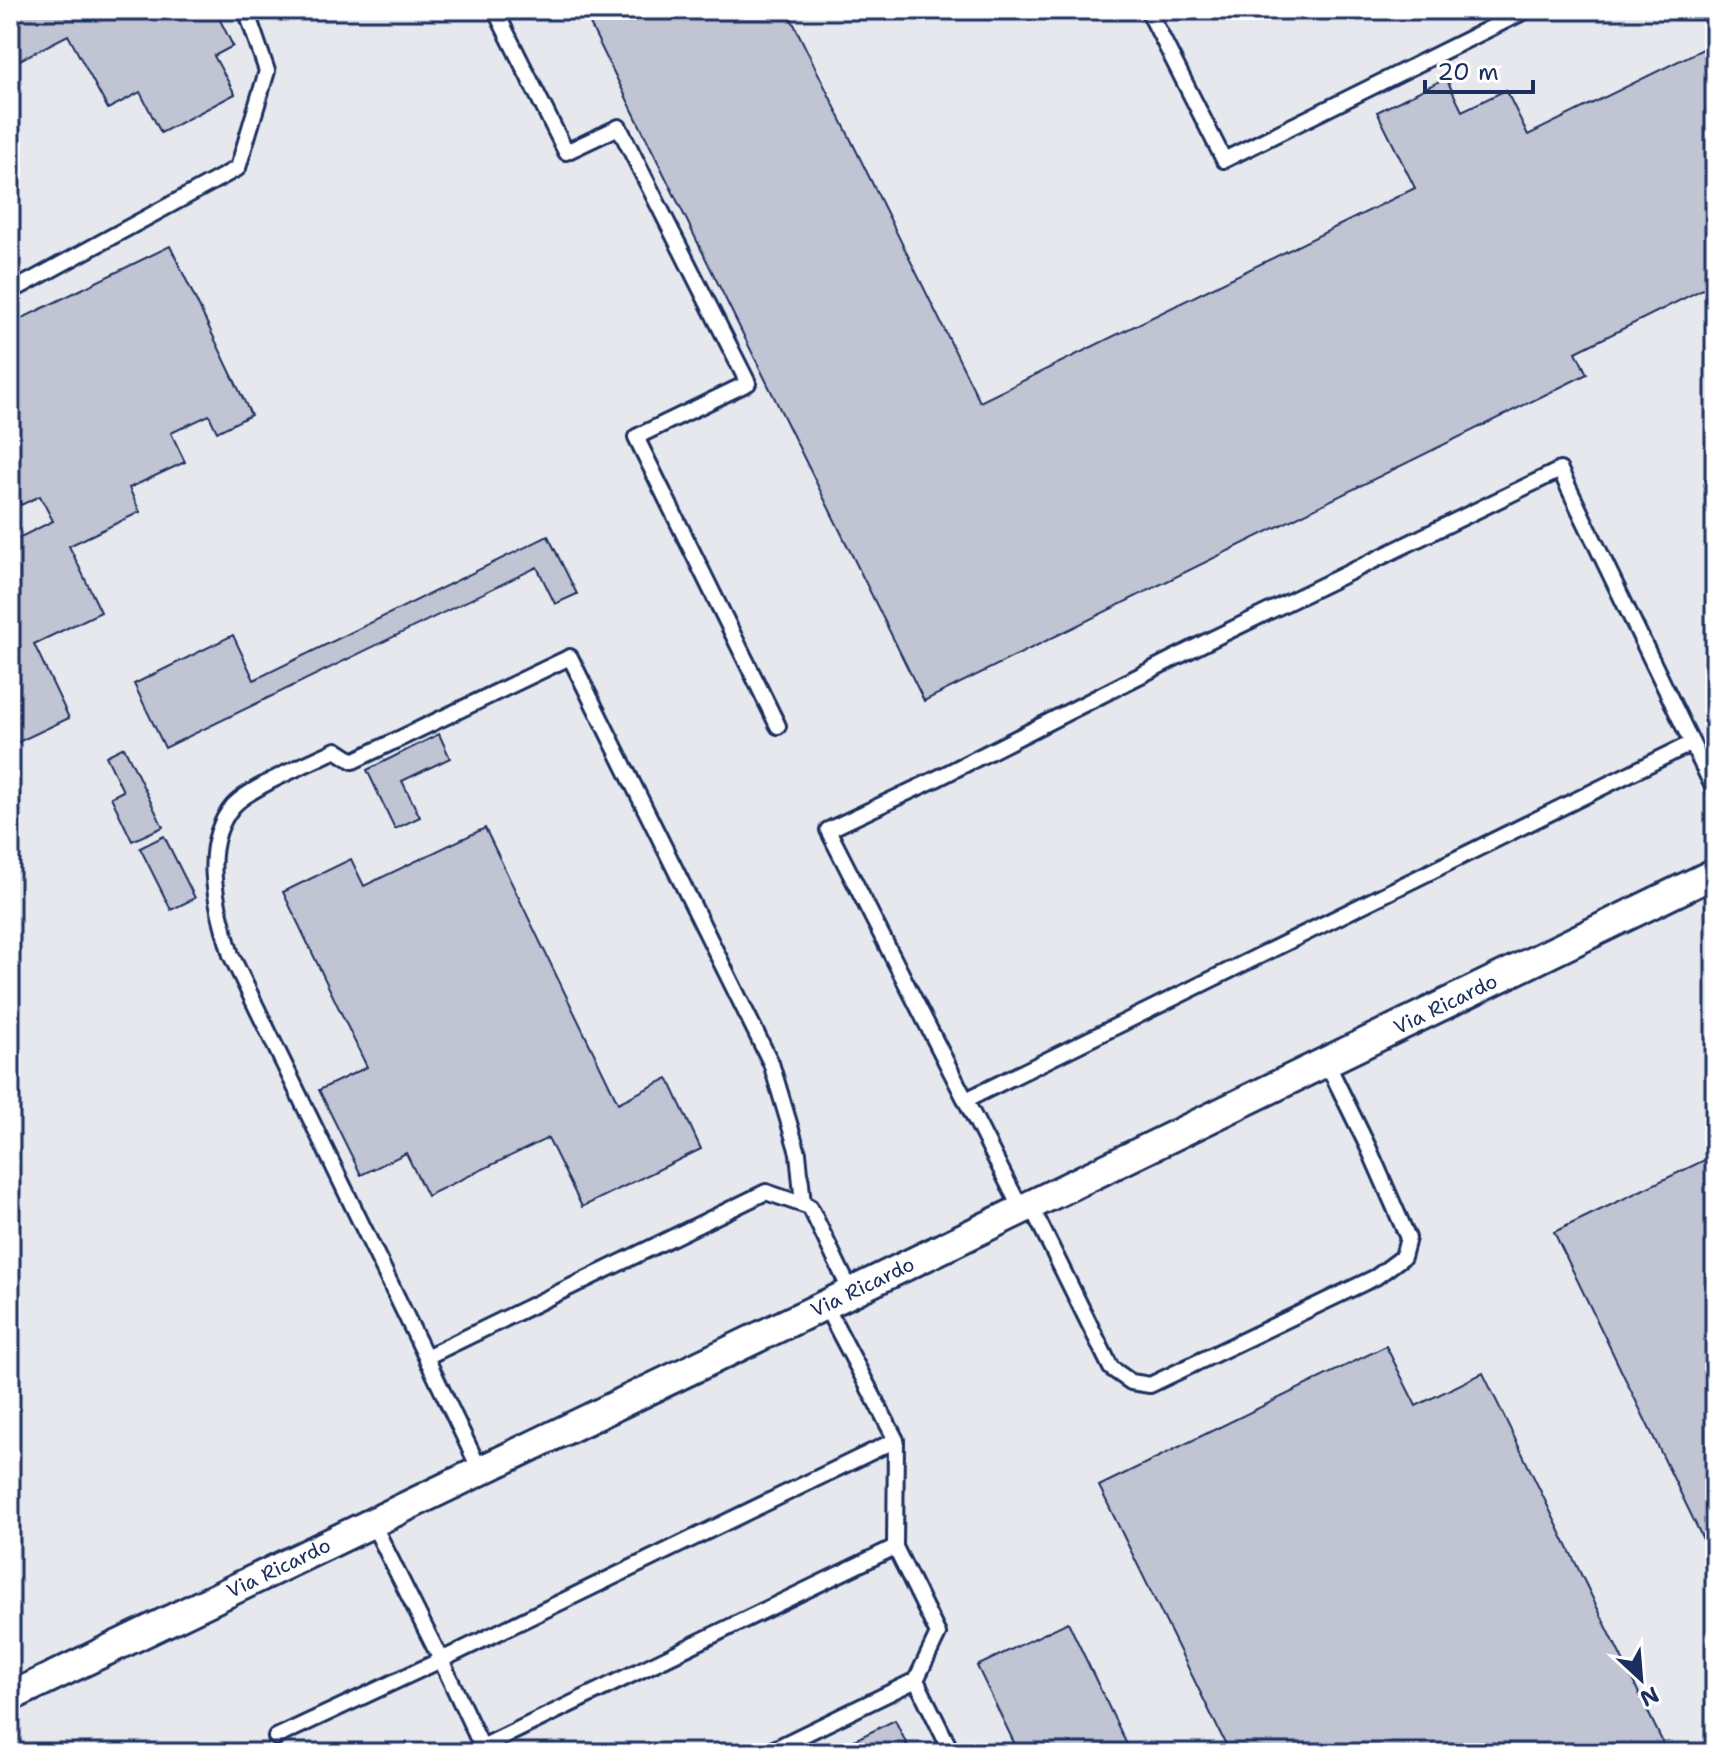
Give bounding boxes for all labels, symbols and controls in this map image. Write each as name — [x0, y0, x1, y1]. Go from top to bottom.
scale bar — [1425, 44, 1533, 94]
text: 20 m — [1437, 56, 1499, 88]
street label: Via Ricardo — [1389, 968, 1502, 1040]
street label: Via Ricardo — [806, 1251, 919, 1323]
street label: Via Ricardo — [222, 1532, 335, 1604]
north arrow — [1601, 1639, 1681, 1719]
text: N — [1635, 1680, 1664, 1713]

